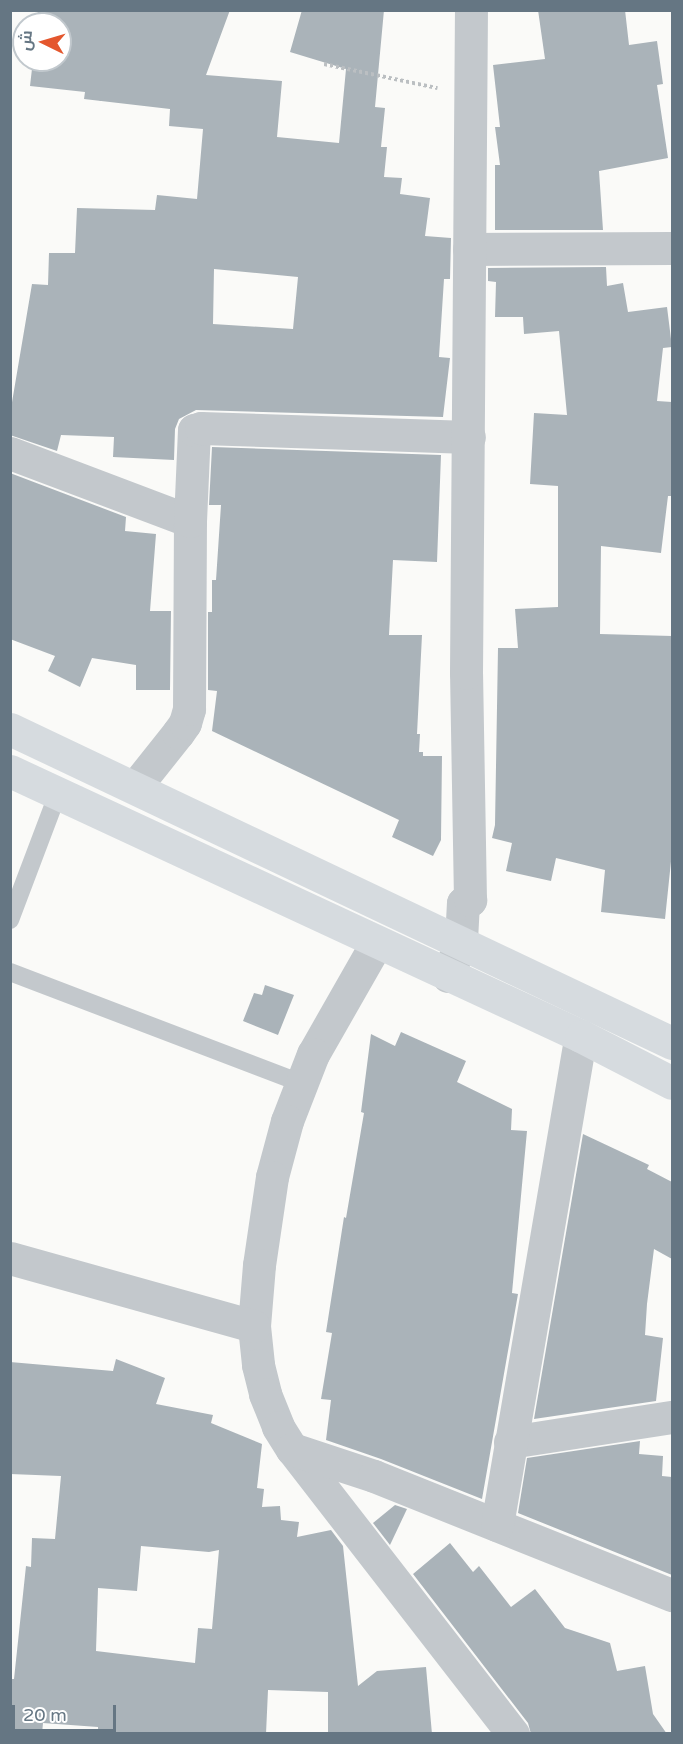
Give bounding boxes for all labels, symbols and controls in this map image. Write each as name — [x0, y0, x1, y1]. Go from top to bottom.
north arrow — [12, 12, 72, 72]
text: ش — [15, 30, 37, 52]
scale bar — [15, 1693, 118, 1731]
text: 20 m — [23, 1704, 67, 1726]

